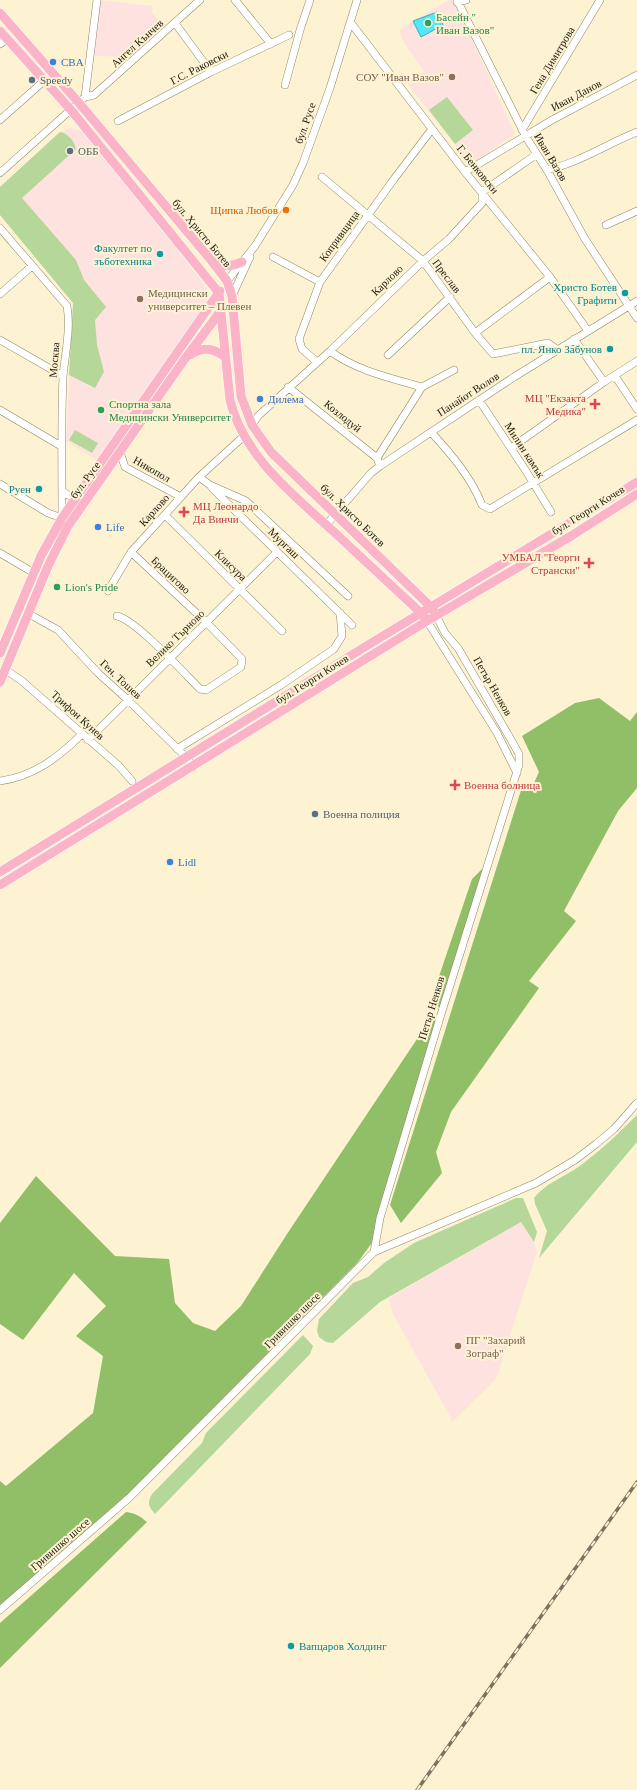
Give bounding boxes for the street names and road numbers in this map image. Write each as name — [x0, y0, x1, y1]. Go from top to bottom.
street label: Ангел Кънчев — [109, 17, 165, 69]
street label: Гена Димитрова — [527, 24, 577, 96]
street label: Г.С. Раковски — [168, 47, 230, 87]
street label: Иван Данов — [549, 77, 603, 113]
street label: бул. Русе — [292, 101, 318, 145]
street label: Иван Вазов — [532, 131, 570, 183]
street label: Г. Бенковски — [455, 142, 501, 196]
street label: бул. Христо Ботев — [170, 197, 234, 269]
street label: Копривщица — [317, 208, 362, 264]
street label: Преслав — [430, 257, 464, 295]
street label: Карлово — [369, 262, 406, 298]
street label: Москва — [46, 342, 62, 378]
street label: Панайот Волов — [435, 370, 501, 418]
street label: Козлодуй — [322, 397, 364, 435]
street label: Милин камък — [503, 420, 548, 481]
street label: Никопол — [131, 454, 173, 485]
street label: бул. Русе — [68, 459, 102, 501]
street label: бул. Христо Ботев — [318, 481, 388, 549]
street label: бул. Георги Кочев — [549, 483, 627, 537]
street label: Карлово — [136, 491, 172, 529]
street label: Мургаш — [266, 525, 302, 561]
street label: Клисура — [213, 547, 249, 583]
street label: Брацигово — [149, 554, 193, 596]
street label: Велико Търново — [143, 607, 207, 669]
street label: бул. Георги Кочев — [273, 652, 351, 706]
street label: Петър Ненков — [471, 655, 515, 717]
street label: Ген. Тошев — [98, 657, 144, 701]
street label: Трифон Кунев — [49, 688, 107, 742]
street label: Петър Ненков — [416, 975, 446, 1041]
street label: Гривишко шосе — [262, 1290, 322, 1350]
street label: Гривишко шосе — [28, 1515, 92, 1573]

